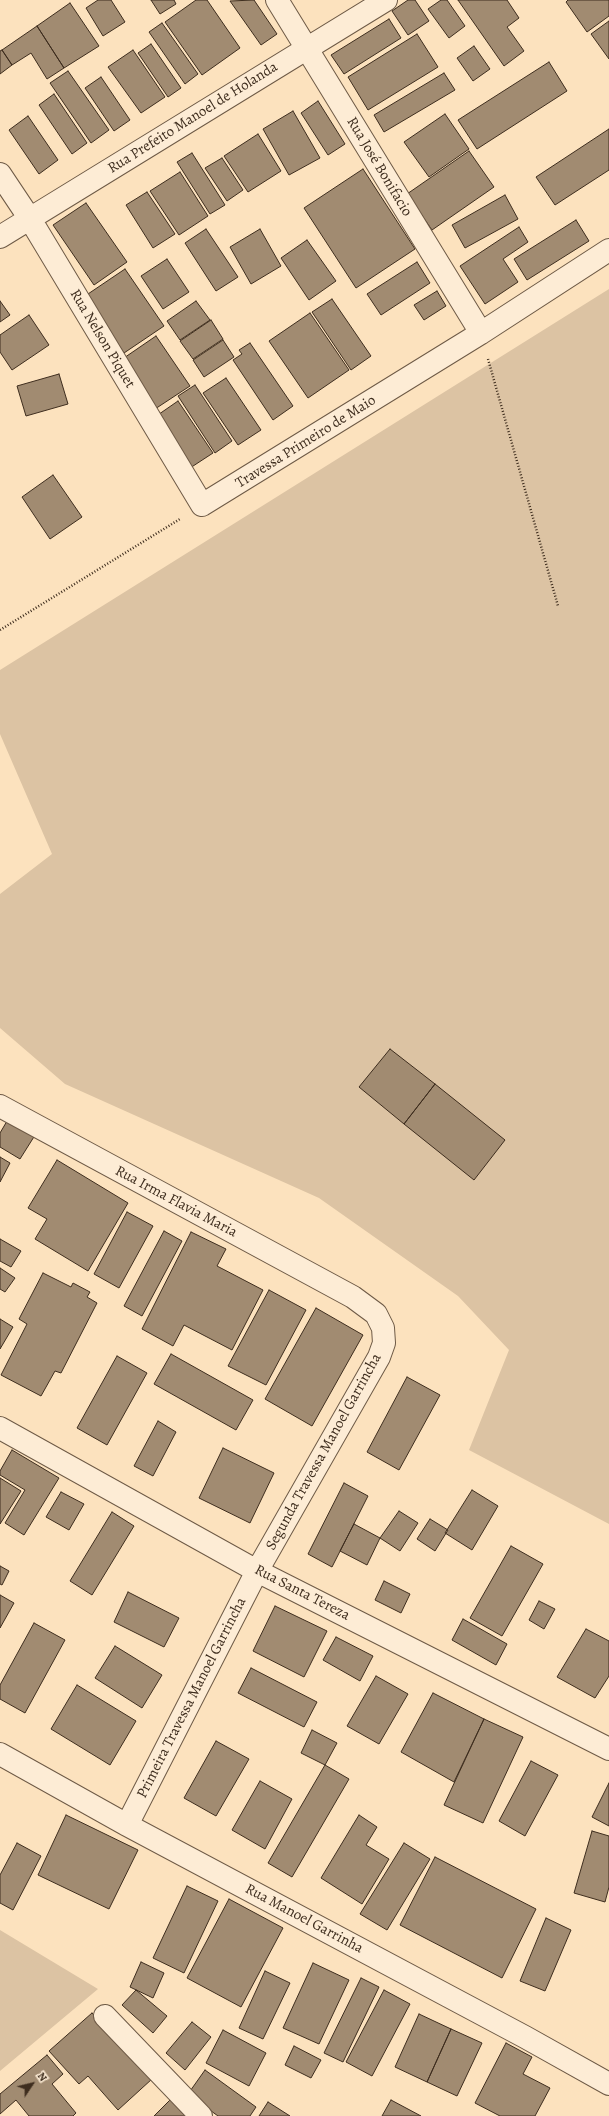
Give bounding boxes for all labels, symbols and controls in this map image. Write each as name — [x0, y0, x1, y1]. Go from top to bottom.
street label: Rua Prefeito Manoel de Holanda — [105, 58, 281, 178]
street label: Rua José Bonifacio — [342, 114, 416, 220]
street label: Rua Nelson Piquet — [65, 286, 139, 392]
street label: Travessa Primeiro de Maio — [233, 392, 379, 492]
street label: Rua Irma Flavia Maria — [112, 1162, 240, 1242]
street label: Segunda Travessa Manoel Garrincha — [262, 1351, 386, 1553]
street label: Rua Santa Tereza — [251, 1561, 353, 1625]
street label: Primeira Travessa Manoel Garrincha — [133, 1595, 251, 1801]
street label: Rua Manoel Garrinha — [242, 1880, 366, 1958]
north arrow — [12, 2064, 52, 2104]
text: N — [34, 2069, 51, 2084]

